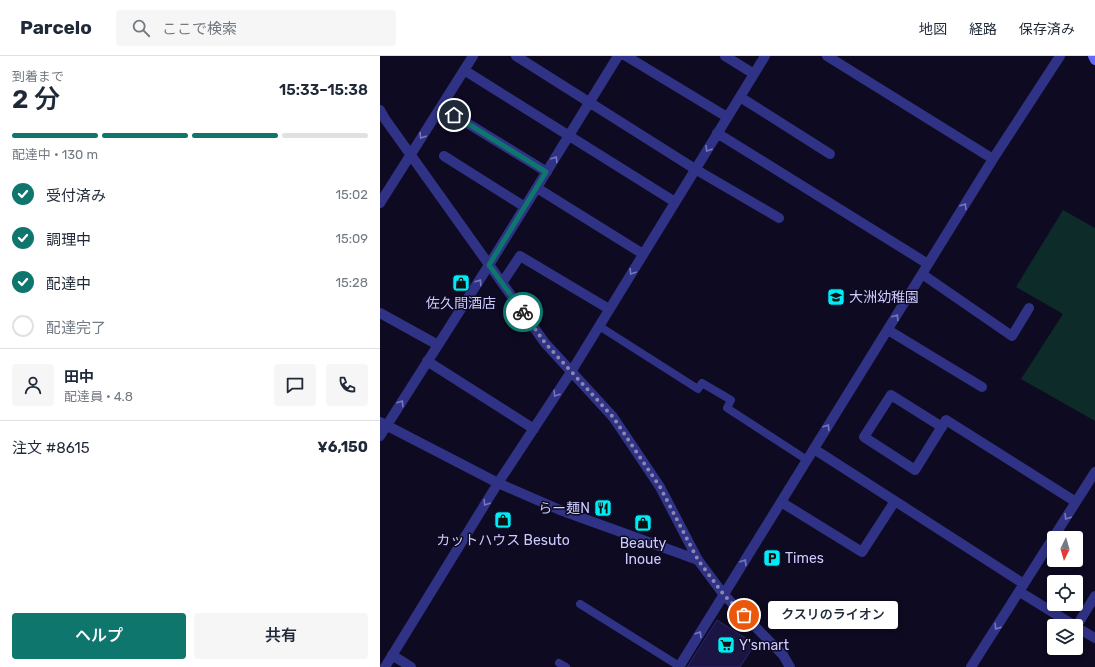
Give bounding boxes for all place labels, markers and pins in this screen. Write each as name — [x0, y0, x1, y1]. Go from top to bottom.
pin — [437, 98, 471, 132]
shop icon: 佐久間酒店 — [451, 273, 471, 293]
school or university icon: 大洲幼稚園 — [826, 287, 846, 307]
place label: 大洲幼稚園 — [849, 289, 919, 306]
place label: 佐久間酒店 — [426, 295, 496, 312]
restaurant icon: らー麺N — [593, 498, 613, 518]
place label: らー麺N — [538, 500, 590, 517]
shop icon: カットハウス Besuto — [493, 510, 513, 530]
shop icon: Beauty Inoue — [633, 513, 653, 533]
place label: カットハウス Besuto — [436, 532, 570, 549]
place label: Beauty Inoue — [620, 535, 667, 568]
parking icon: Times — [762, 548, 782, 568]
place label: Times — [785, 550, 824, 567]
pin — [727, 598, 761, 632]
callout: クスリのライオン — [768, 601, 898, 629]
supermarket icon: Y'smart — [716, 635, 736, 655]
place label: Y'smart — [739, 637, 789, 654]

